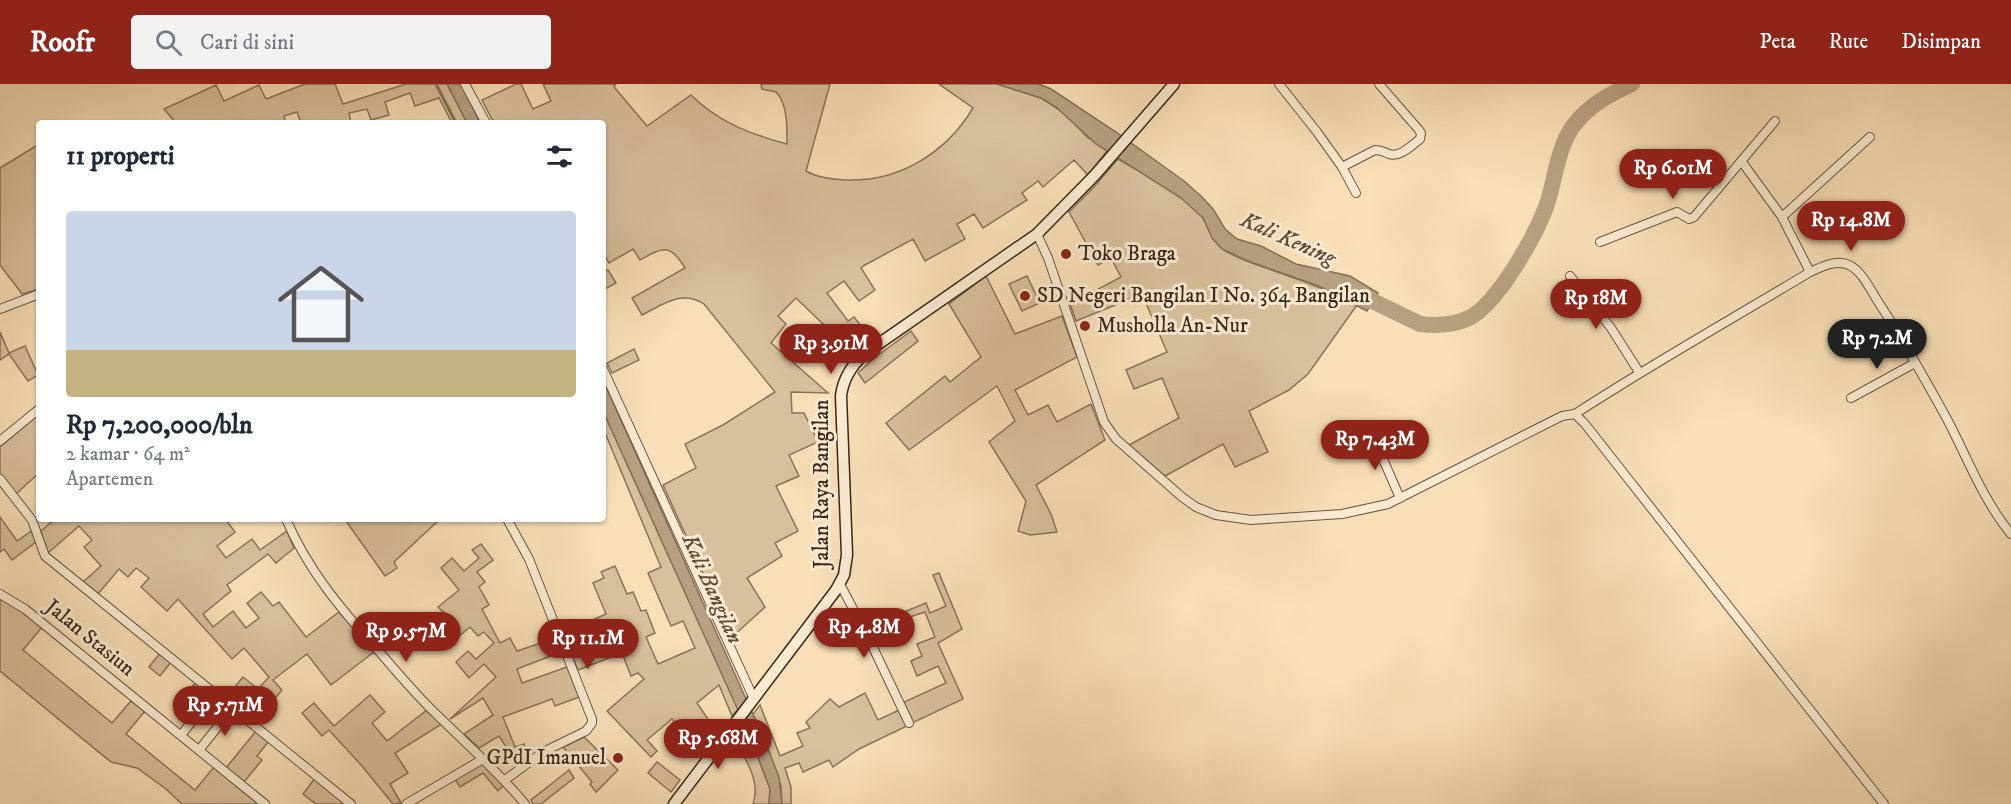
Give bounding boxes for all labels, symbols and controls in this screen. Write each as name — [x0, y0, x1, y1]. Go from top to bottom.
search box — [131, 15, 551, 69]
text: Roofr — [30, 25, 95, 60]
icon: search — [152, 26, 185, 59]
text: Cari di sini — [200, 29, 294, 56]
text: Peta — [1760, 29, 1796, 55]
text: Rute — [1829, 29, 1868, 55]
text: Disimpan — [1901, 29, 1981, 55]
text: 11 properti — [66, 140, 174, 173]
icon: filters — [543, 140, 576, 173]
pin: Rp 6.01M — [1611, 149, 1735, 200]
text: Rp 6.01M — [1633, 156, 1713, 181]
pin: Rp 14.8M — [1789, 201, 1913, 252]
water label: Kali Kening — [1236, 206, 1341, 273]
text: Rp 14.8M — [1811, 208, 1891, 233]
place label: Toko Braga — [1078, 241, 1176, 267]
marker: Toko Braga — [1059, 247, 1073, 261]
icon: home — [267, 250, 375, 358]
pin: Rp 18M — [1547, 279, 1645, 330]
place label: SD Negeri Bangilan I No. 364 Bangilan — [1037, 283, 1370, 309]
text: Rp 18M — [1564, 286, 1628, 311]
marker: SD Negeri Bangilan I No. 364 Bangilan — [1018, 289, 1032, 303]
place label: Musholla An-Nur — [1097, 313, 1248, 339]
marker: Musholla An-Nur — [1078, 319, 1092, 333]
pin: Rp 7.2M — [1822, 319, 1932, 370]
pin: Rp 3.91M — [769, 324, 893, 375]
text: Rp 7.2M — [1842, 326, 1912, 351]
text: Rp 3.91M — [793, 331, 869, 356]
street label: Jalan Raya Bangilan — [809, 400, 835, 570]
text: Rp 7,200,000/bln — [66, 409, 253, 442]
pin: Rp 7.43M — [1313, 420, 1437, 471]
text: Rp 7.43M — [1335, 427, 1415, 452]
text: 2 kamar · 64 m² — [66, 442, 190, 467]
text: Apartemen — [66, 467, 153, 492]
water label: Kali Bangilan — [675, 529, 748, 648]
street label: Jalan Stasiun — [38, 593, 140, 682]
pin: Rp 4.8M — [809, 608, 919, 659]
pin: Rp 9.57M — [344, 612, 468, 663]
text: Rp 4.8M — [828, 615, 900, 640]
text: Rp 9.57M — [366, 619, 446, 644]
pin: Rp 11.1M — [526, 619, 650, 670]
text: Rp 11.1M — [552, 626, 624, 651]
pin: Rp 5.71M — [163, 686, 287, 737]
text: Rp 5.71M — [187, 693, 263, 718]
pin: Rp 5.68M — [656, 719, 780, 770]
text: Rp 5.68M — [678, 726, 758, 751]
place label: GPdI Imanuel — [487, 745, 607, 771]
marker: GPdI Imanuel — [611, 751, 625, 765]

